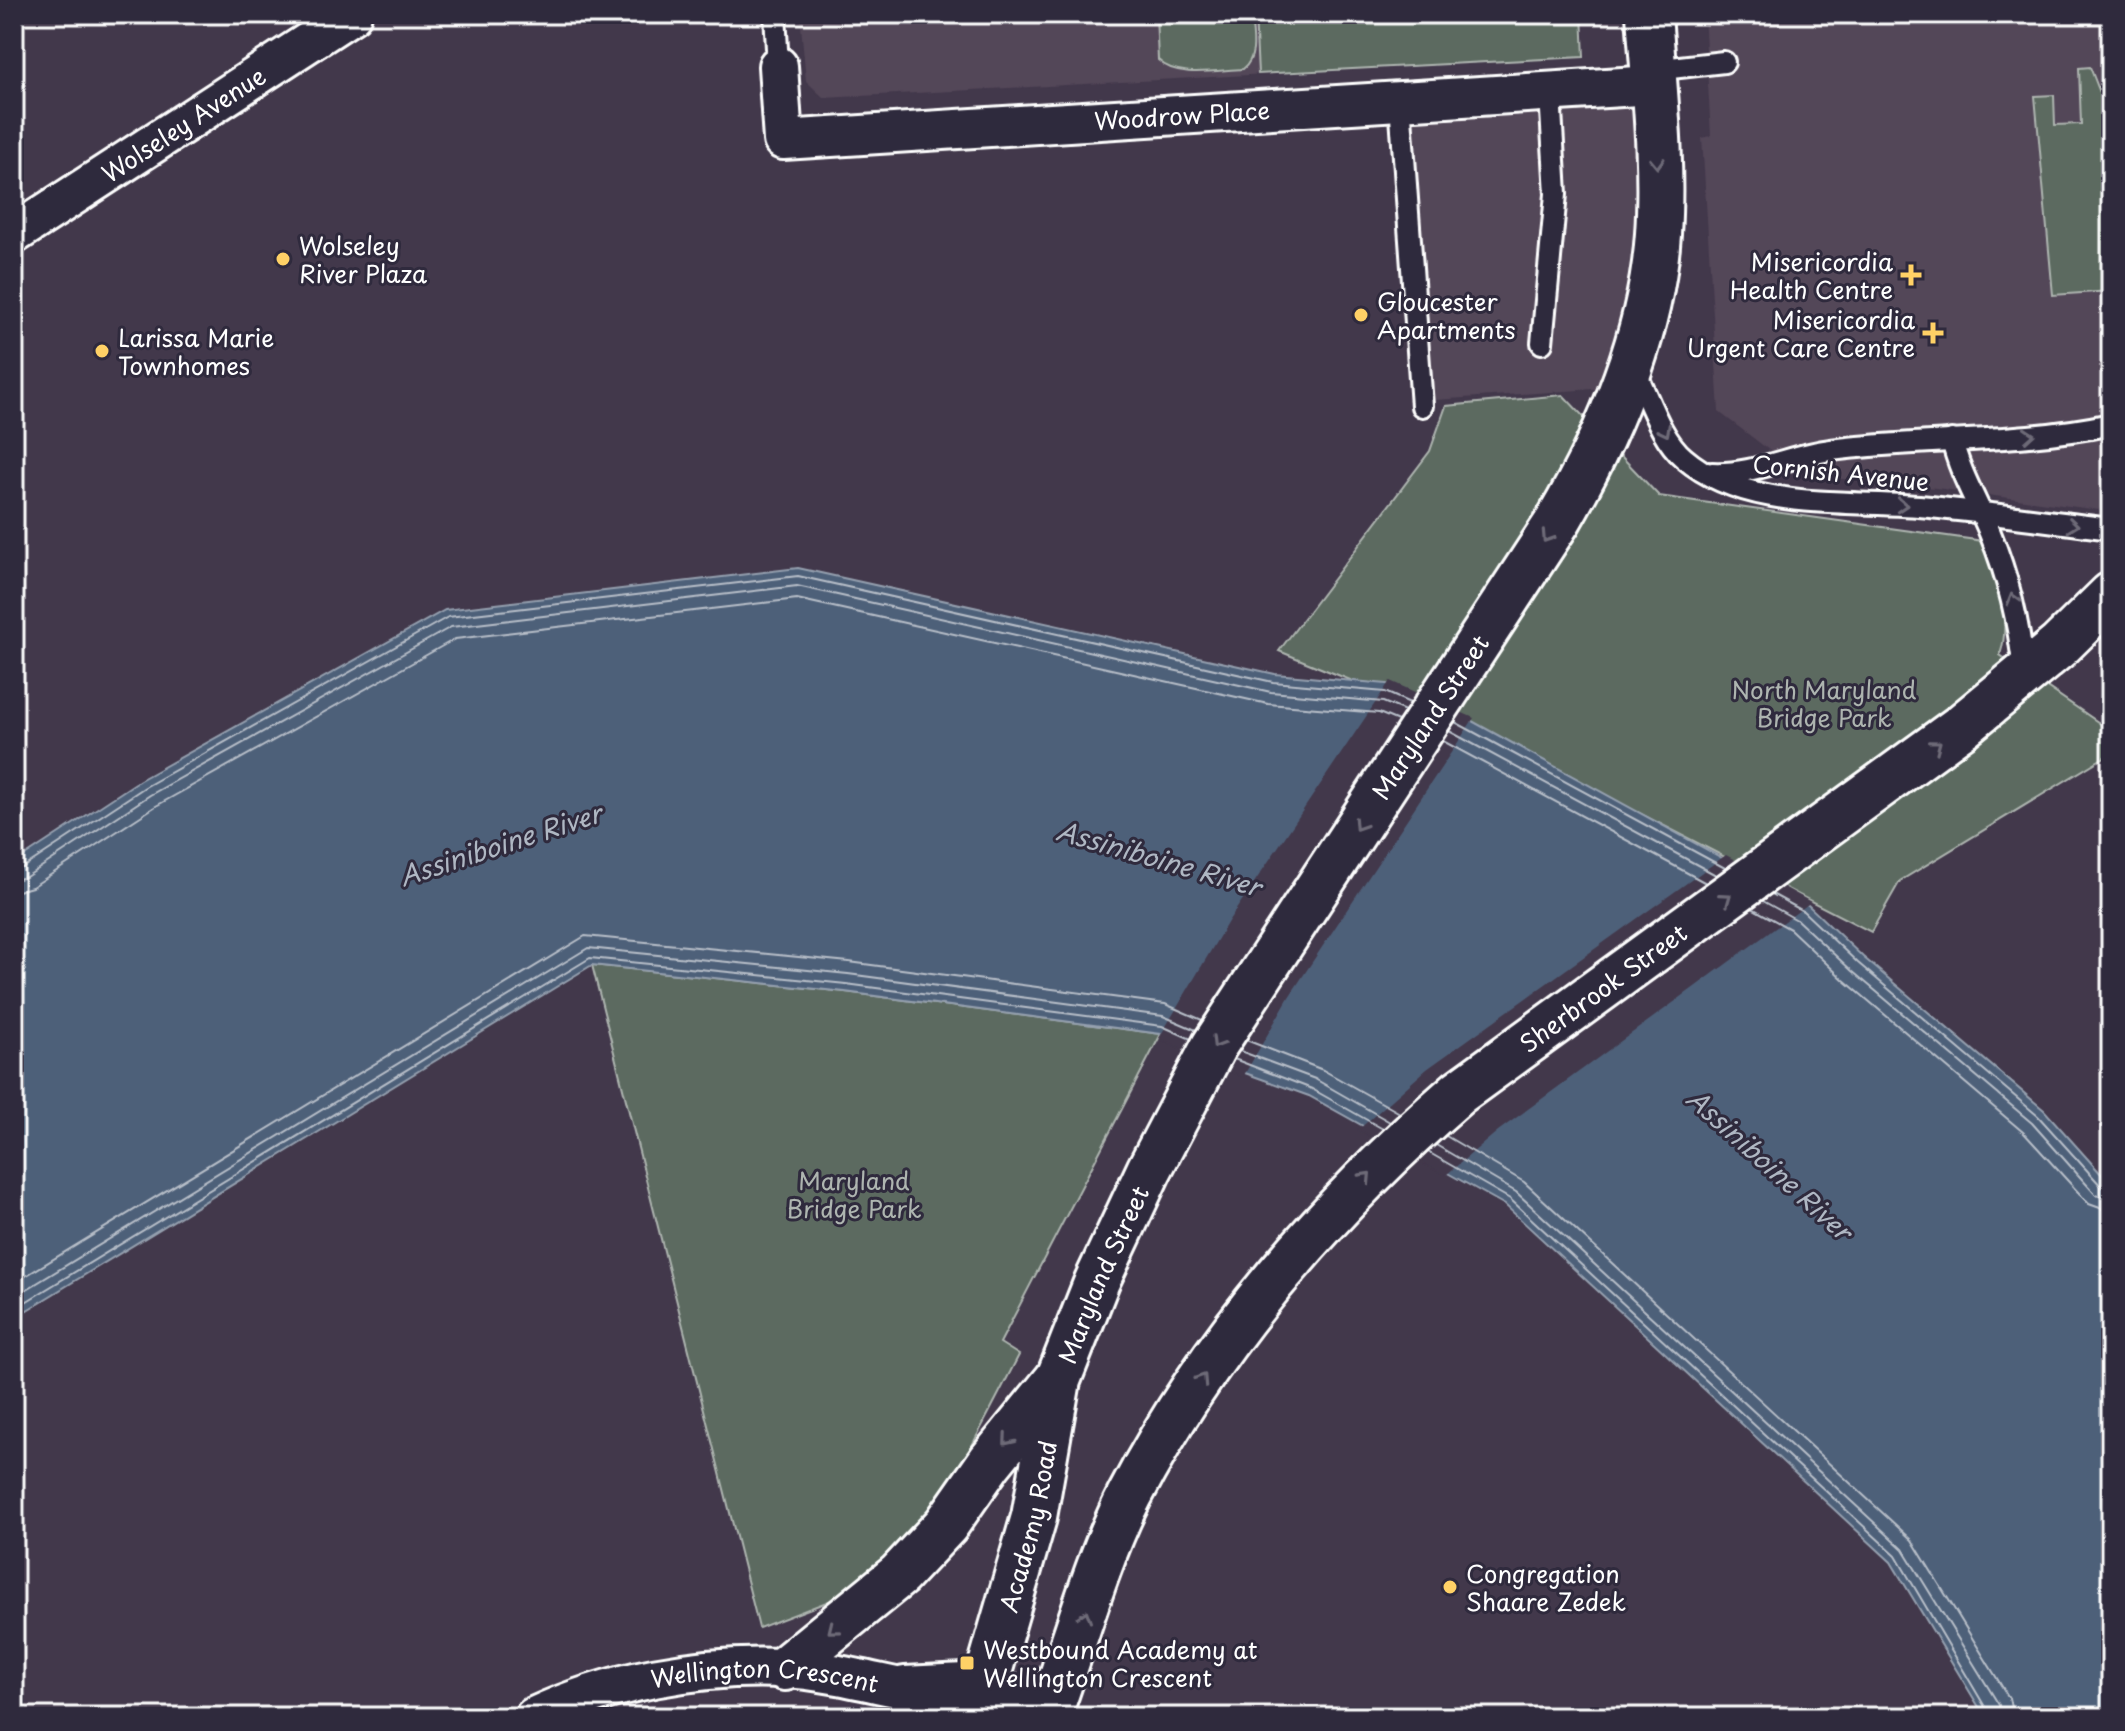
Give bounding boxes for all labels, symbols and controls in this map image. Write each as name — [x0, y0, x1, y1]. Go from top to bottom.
street label: Wolseley Avenue — [94, 57, 272, 190]
street label: Woodrow Place — [1093, 91, 1271, 138]
one-way arrow — [1649, 157, 1666, 170]
place label: Wolseley River Plaza — [299, 227, 427, 291]
place label: Misericordia Health Centre — [1730, 243, 1893, 307]
marker: Wolseley River Plaza — [274, 250, 292, 268]
marker: Misericordia Health Centre — [1900, 264, 1922, 286]
place label: Gloucester Apartments — [1377, 283, 1516, 347]
place label: Misericordia Urgent Care Centre — [1687, 301, 1915, 365]
marker: Gloucester Apartments — [1352, 306, 1370, 324]
place label: Larissa Marie Townhomes — [118, 319, 274, 383]
marker: Misericordia Urgent Care Centre — [1922, 322, 1944, 344]
marker: Larissa Marie Townhomes — [93, 342, 111, 360]
one-way arrow — [1656, 423, 1671, 438]
one-way arrow — [2023, 426, 2036, 443]
street label: Cornish Avenue — [1751, 445, 1931, 499]
one-way arrow — [1896, 496, 1909, 513]
one-way arrow — [2067, 516, 2080, 533]
one-way arrow — [1542, 528, 1557, 543]
one-way arrow — [2006, 593, 2022, 607]
street label: Maryland Street — [1362, 627, 1497, 806]
park label: North Maryland Bridge Park — [1732, 671, 1917, 735]
one-way arrow — [1927, 741, 1942, 755]
water label: Assiniboine River — [394, 792, 609, 895]
water label: Assiniboine River — [1052, 810, 1269, 907]
one-way arrow — [1354, 816, 1369, 830]
one-way arrow — [1717, 893, 1732, 908]
street label: Sherbrook Street — [1512, 914, 1694, 1060]
one-way arrow — [1211, 1034, 1227, 1049]
water label: Assiniboine River — [1679, 1079, 1864, 1251]
park label: Maryland Bridge Park — [786, 1162, 922, 1226]
one-way arrow — [1357, 1172, 1371, 1186]
street label: Maryland Street — [1048, 1179, 1157, 1369]
one-way arrow — [1193, 1373, 1208, 1387]
one-way arrow — [1003, 1430, 1018, 1445]
street label: Academy Road — [989, 1437, 1065, 1616]
place label: Congregation Shaare Zedek — [1466, 1555, 1626, 1619]
marker: Congregation Shaare Zedek — [1441, 1578, 1459, 1596]
one-way arrow — [1075, 1610, 1091, 1624]
one-way arrow — [827, 1620, 842, 1634]
place label: Westbound Academy at Wellington Crescent — [983, 1631, 1258, 1695]
street label: Wellington Crescent — [648, 1649, 882, 1701]
marker: Westbound Academy at Wellington Crescent — [958, 1654, 976, 1672]

